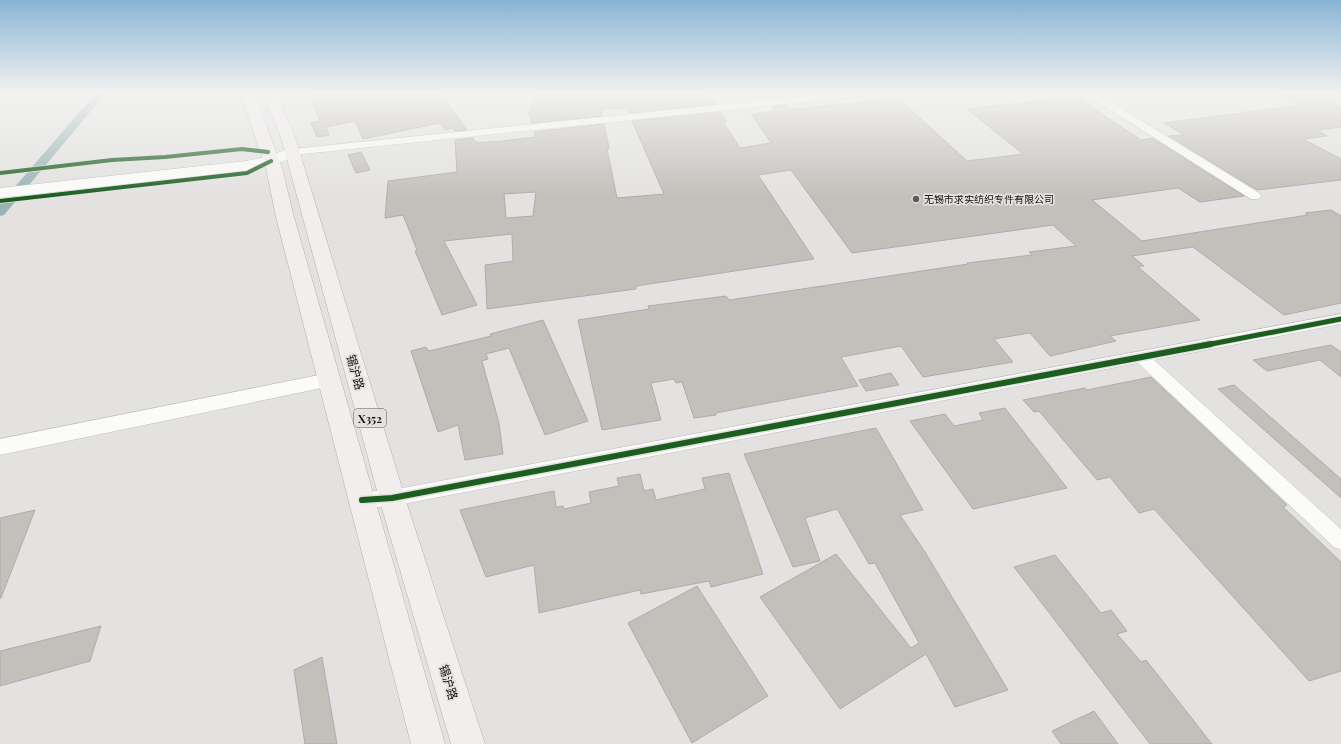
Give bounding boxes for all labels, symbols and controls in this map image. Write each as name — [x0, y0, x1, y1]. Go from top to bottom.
place label: 无锡市求实纺织专件有限公司 — [924, 192, 1054, 206]
marker: 无锡市求实纺织专件有限公司 — [911, 194, 921, 204]
street label: 锡沪路 — [343, 352, 369, 392]
road number: X352 — [354, 409, 386, 427]
street label: 锡沪路 — [436, 662, 462, 702]

